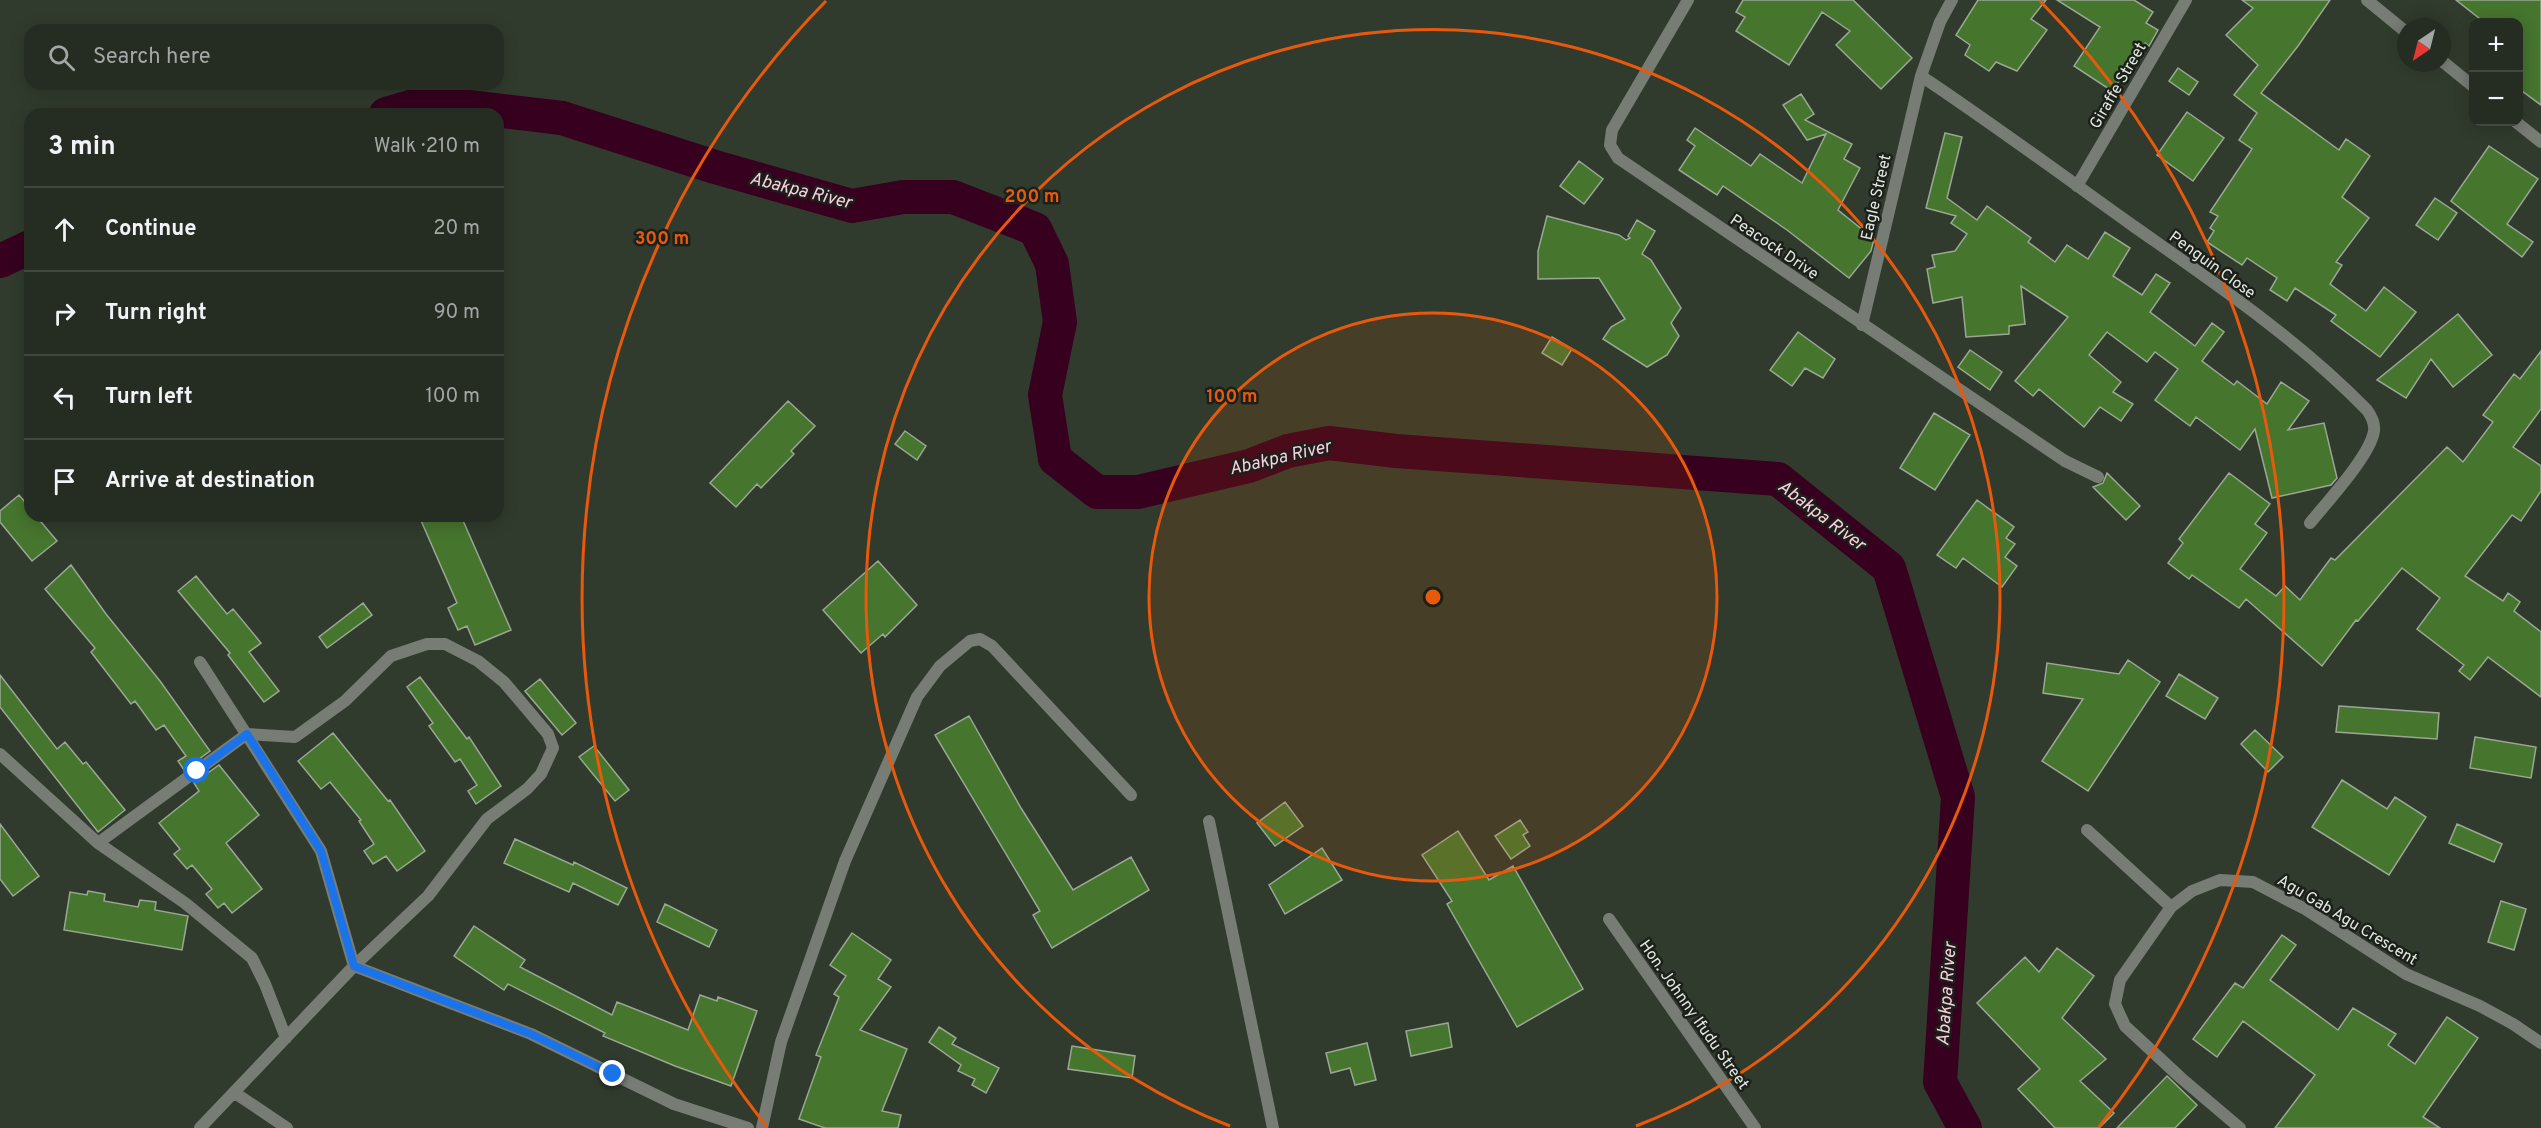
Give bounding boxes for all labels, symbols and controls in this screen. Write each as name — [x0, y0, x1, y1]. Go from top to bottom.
north arrow — [2397, 18, 2451, 72]
map controls — [2469, 18, 2523, 126]
button: + — [2469, 18, 2523, 72]
search box — [24, 24, 504, 90]
street label: Giraffe Street — [2086, 39, 2152, 133]
icon: search — [45, 41, 78, 74]
text: Search here — [93, 44, 211, 71]
button: − — [2469, 72, 2523, 126]
text: 3 min — [48, 131, 116, 164]
text: Walk · 210 m — [374, 134, 480, 160]
street label: Eagle Street — [1857, 152, 1897, 242]
water label: Abakpa River — [747, 168, 856, 216]
text: 200 m — [1004, 186, 1060, 209]
street label: Peacock Drive — [1726, 211, 1822, 285]
icon: ahead — [48, 213, 81, 246]
text: Continue — [105, 216, 196, 243]
text: 20 m — [433, 216, 480, 242]
street label: Penguin Close — [2165, 227, 2259, 304]
text: 300 m — [635, 228, 689, 251]
icon: right — [48, 297, 81, 330]
text: Turn right — [105, 300, 207, 327]
text: 90 m — [434, 300, 480, 326]
icon: left — [48, 381, 81, 414]
text: Turn left — [105, 384, 193, 411]
text: 100 m — [425, 384, 480, 410]
text: 100 m — [1206, 386, 1258, 409]
water label: Abakpa River — [1227, 435, 1336, 481]
icon: arrive — [48, 465, 81, 498]
text: Arrive at destination — [105, 468, 315, 495]
water label: Abakpa River — [1773, 476, 1871, 558]
centre of rings — [1423, 587, 1443, 607]
route start — [183, 757, 209, 783]
street label: Agu Gab Agu Crescent — [2273, 871, 2421, 971]
street label: Hon. Johnny Ifudu Street — [1634, 936, 1753, 1094]
water label: Abakpa River — [1932, 939, 1963, 1047]
route end — [599, 1060, 625, 1086]

